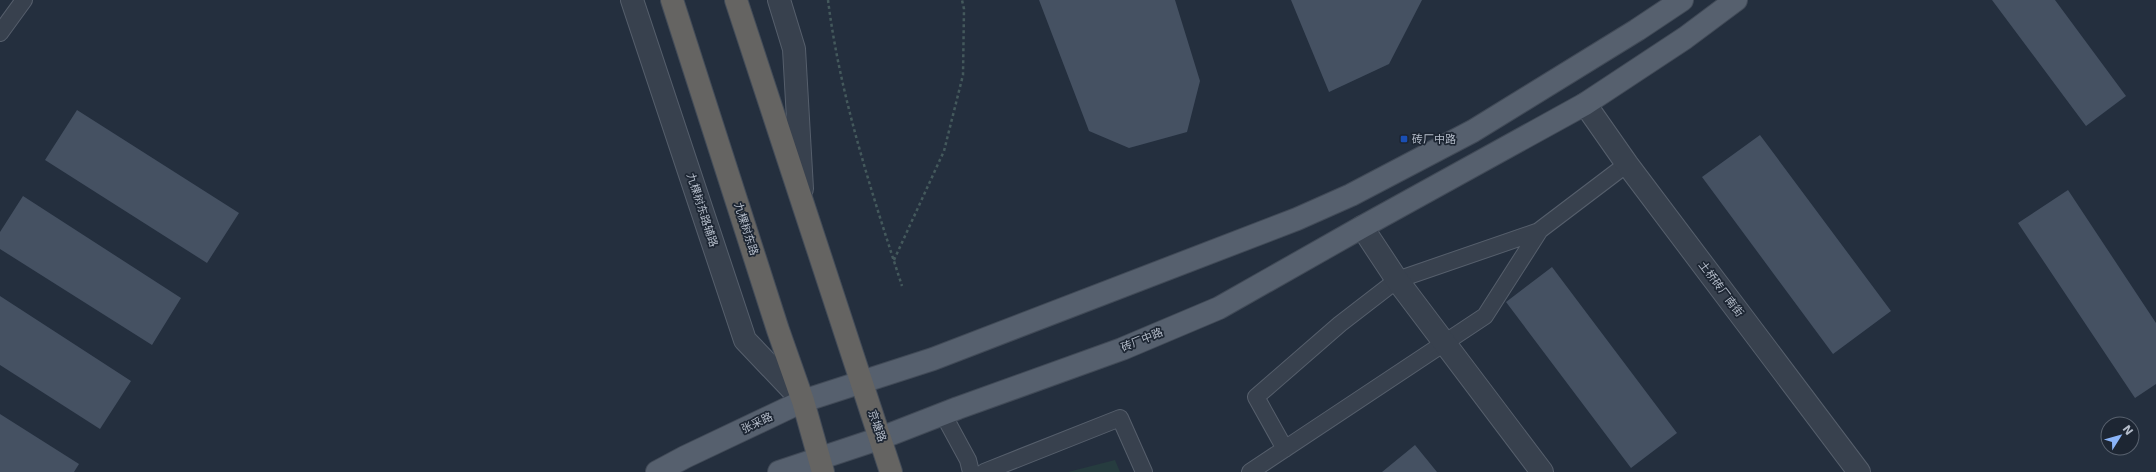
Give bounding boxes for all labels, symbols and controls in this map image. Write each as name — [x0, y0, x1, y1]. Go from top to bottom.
place label: 砖厂中路 — [1412, 133, 1456, 146]
marker: 砖厂中路 — [1399, 134, 1409, 144]
street label: 九棵树东路辅路 — [684, 171, 720, 249]
street label: 九棵树东路 — [731, 201, 761, 257]
street label: 土桥砖厂南街 — [1696, 259, 1746, 319]
street label: 砖厂中路 — [1119, 326, 1165, 354]
street label: 京塘路 — [865, 408, 889, 444]
street label: 张采路 — [739, 410, 775, 436]
north arrow — [2100, 416, 2140, 456]
text: N — [2120, 423, 2136, 438]

